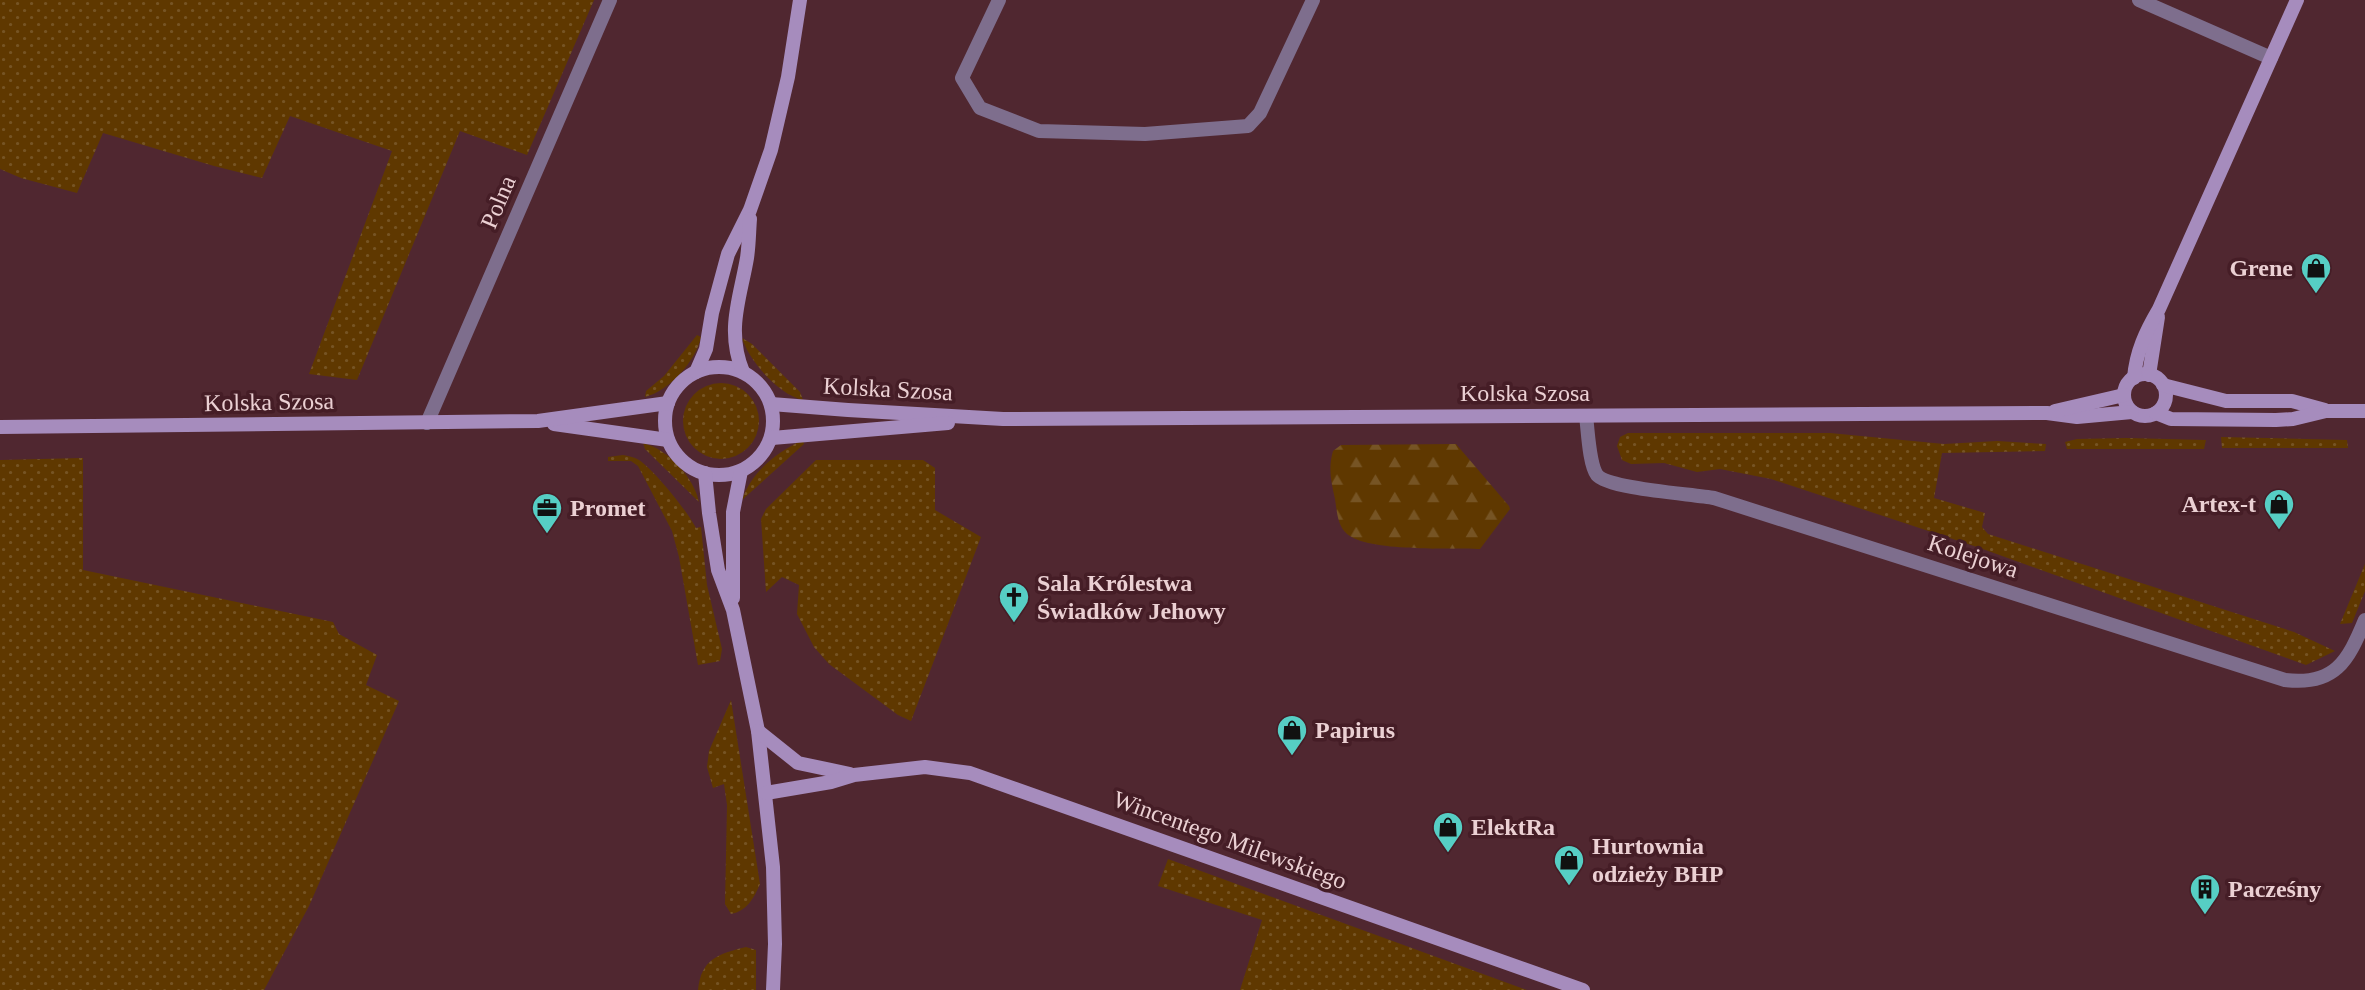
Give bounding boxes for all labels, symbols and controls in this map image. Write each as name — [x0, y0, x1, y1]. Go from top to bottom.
street label: Polna — [475, 171, 521, 232]
shop icon: Grene — [2299, 251, 2333, 295]
place label: Grene — [2229, 255, 2293, 281]
street label: Kolska Szosa — [822, 373, 954, 405]
street label: Kolska Szosa — [1460, 380, 1590, 406]
street label: Kolska Szosa — [204, 388, 335, 416]
shop icon: Artex-t — [2262, 487, 2296, 531]
office icon: Promet — [530, 491, 564, 535]
place label: Artex-t — [2181, 491, 2256, 517]
place label: Promet — [570, 495, 646, 521]
street label: Kolejowa — [1925, 529, 2022, 583]
place label: Sala Królestwa Świadków Jehowy — [1037, 570, 1226, 624]
church icon: Sala Królestwa Świadków Jehowy — [997, 580, 1031, 624]
shop icon: Papirus — [1275, 713, 1309, 757]
place label: Papirus — [1315, 717, 1395, 743]
street label: Wincentego Milewskiego — [1110, 786, 1350, 894]
shop icon: ElektRa — [1431, 810, 1465, 854]
place label: ElektRa — [1471, 814, 1555, 840]
place label: Hurtownia odzieży BHP — [1592, 833, 1723, 887]
shop icon: Hurtownia odzieży BHP — [1552, 843, 1586, 887]
building icon: Pacześny — [2188, 872, 2222, 916]
place label: Pacześny — [2228, 876, 2321, 902]

